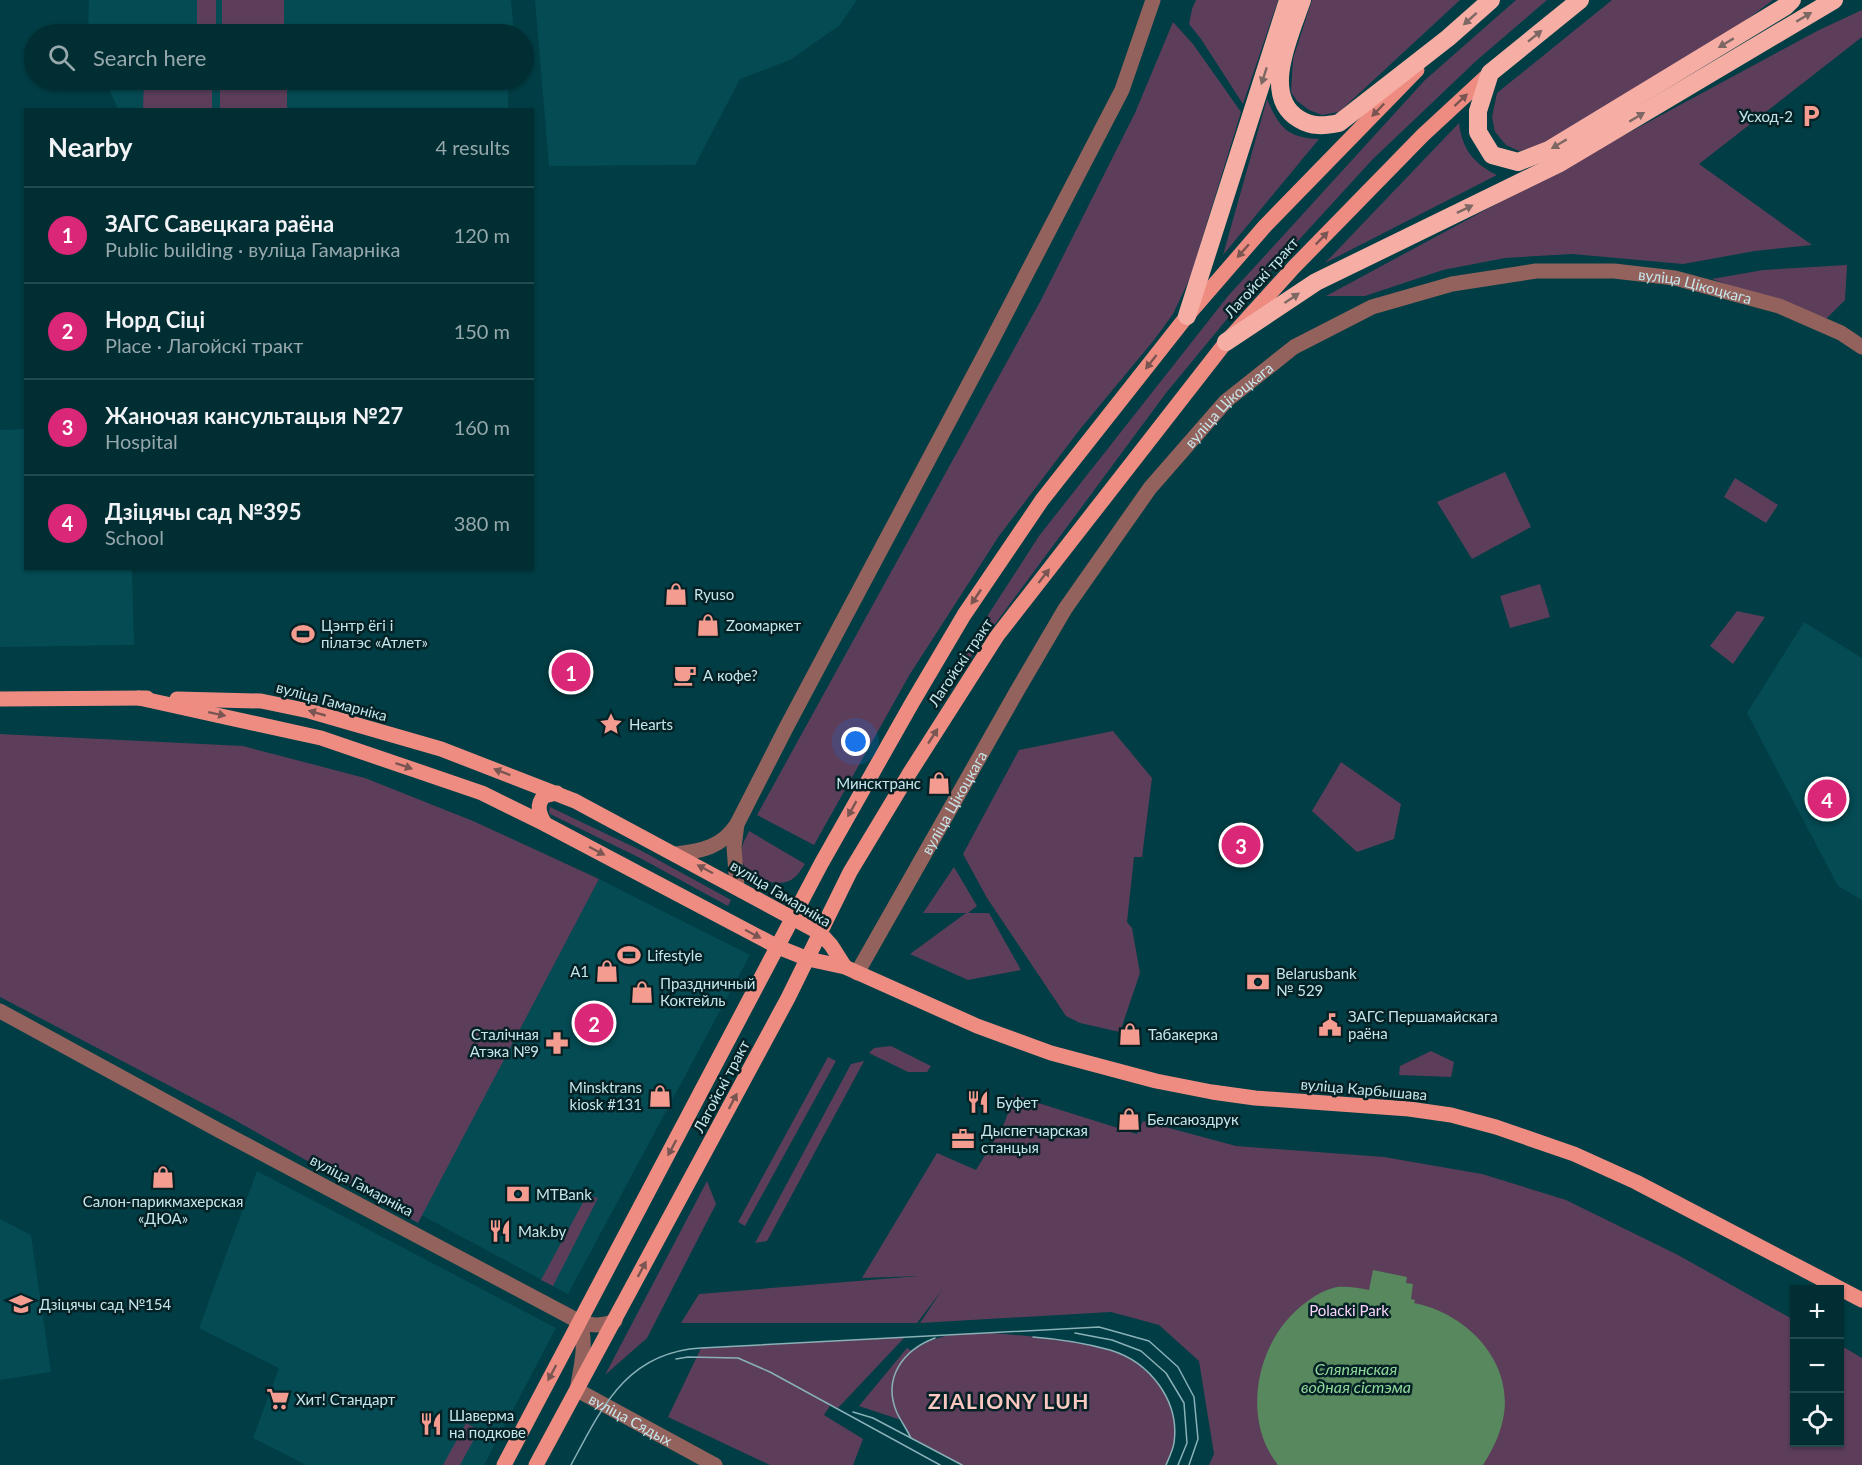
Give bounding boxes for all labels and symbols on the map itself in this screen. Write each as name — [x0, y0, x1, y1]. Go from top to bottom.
one-way arrow — [1796, 11, 1812, 22]
one-way arrow — [1462, 12, 1477, 26]
one-way arrow — [1527, 30, 1543, 43]
one-way arrow — [1718, 37, 1734, 48]
one-way arrow — [1259, 67, 1268, 85]
one-way arrow — [1453, 93, 1468, 107]
one-way arrow — [1371, 103, 1385, 118]
parking icon: Усход-2 — [1798, 103, 1824, 129]
place label: Усход-2 — [1739, 107, 1793, 125]
one-way arrow — [1629, 111, 1645, 122]
one-way arrow — [1551, 139, 1567, 150]
one-way arrow — [1457, 205, 1474, 214]
one-way arrow — [1315, 231, 1329, 245]
street label: Лагойскі тракт — [1219, 233, 1302, 322]
one-way arrow — [1237, 243, 1250, 258]
street label: вуліца Цікоцкага — [1637, 265, 1754, 307]
one-way arrow — [1284, 293, 1300, 304]
one-way arrow — [1144, 354, 1157, 370]
street label: вуліца Цікоцкага — [1181, 358, 1277, 451]
one-way arrow — [1038, 568, 1051, 584]
shop icon: Ryuso — [663, 581, 689, 607]
place label: Ryuso — [694, 585, 734, 603]
one-way arrow — [971, 589, 982, 605]
shop icon: Zooмаркет — [695, 612, 721, 638]
street label: Лагойскі тракт — [923, 614, 996, 710]
place label: Цэнтр ёгі і пілатэс «Атлет» — [321, 616, 428, 651]
place label: Zooмаркет — [726, 616, 801, 634]
sports icon: Цэнтр ёгі і пілатэс «Атлет» — [290, 621, 316, 647]
pin: 1 — [552, 650, 590, 694]
cafe icon: А кофе? — [672, 662, 698, 688]
place label: А кофе? — [703, 666, 758, 684]
street label: вуліца Гамарніка — [275, 678, 389, 724]
one-way arrow — [308, 708, 326, 717]
one-way arrow — [207, 710, 226, 720]
place icon: Hearts — [598, 711, 624, 737]
place label: Hearts — [629, 715, 673, 733]
your location — [841, 727, 870, 756]
one-way arrow — [927, 728, 938, 744]
street label: вуліца Цікоцкага — [917, 748, 990, 857]
one-way arrow — [395, 762, 413, 772]
one-way arrow — [493, 767, 511, 777]
shop icon: Минсктранс — [926, 770, 952, 796]
place label: Минсктранс — [836, 774, 921, 792]
pin: 4 — [1808, 776, 1846, 822]
one-way arrow — [847, 800, 857, 817]
pin: 3 — [1222, 822, 1260, 868]
one-way arrow — [589, 846, 606, 856]
street label: вуліца Гамарніка — [727, 856, 835, 930]
one-way arrow — [696, 864, 713, 874]
one-way arrow — [745, 929, 762, 939]
sports icon: Lifestyle — [616, 942, 642, 968]
place label: Lifestyle — [647, 946, 702, 964]
shop icon: A1 — [594, 958, 620, 984]
place label: A1 — [570, 962, 589, 980]
place label: Belarusbank № 529 — [1276, 964, 1357, 999]
bank icon: Belarusbank № 529 — [1245, 969, 1271, 995]
place label: Праздничный Коктейль — [660, 974, 755, 1009]
shop icon: Праздничный Коктейль — [629, 979, 655, 1005]
pin: 2 — [574, 1000, 614, 1046]
place label: ЗАГС Першамайскага раёна — [1348, 1007, 1498, 1042]
public building icon: ЗАГС Першамайскага раёна — [1317, 1012, 1343, 1038]
shop icon: Табакерка — [1117, 1021, 1143, 1047]
place label: Сталічная Атэка №9 — [470, 1025, 539, 1060]
place label: Табакерка — [1148, 1025, 1218, 1043]
pharmacy icon: Сталічная Атэка №9 — [544, 1030, 570, 1056]
street label: Лагойскі тракт — [689, 1036, 753, 1136]
street label: вуліца Карбышава — [1300, 1074, 1428, 1104]
place label: Minsktrans kiosk #131 — [569, 1078, 642, 1113]
shop icon: Minsktrans kiosk #131 — [647, 1083, 673, 1109]
restaurant icon: Буфет — [965, 1089, 991, 1115]
one-way arrow — [728, 1092, 738, 1109]
place label: Буфет — [996, 1093, 1039, 1111]
shop icon: Белсаюздрук — [1116, 1106, 1142, 1132]
place label: Белсаюздрук — [1147, 1110, 1239, 1128]
place label: Дыспетчарская станцыя — [981, 1121, 1088, 1156]
office icon: Дыспетчарская станцыя — [950, 1126, 976, 1152]
one-way arrow — [668, 1139, 677, 1156]
street label: вуліца Гамарніка — [307, 1150, 417, 1220]
shop icon: Салон-парикмахерская «ДЮА» — [150, 1164, 176, 1190]
bank icon: MTBank — [505, 1181, 531, 1207]
place label: MTBank — [536, 1185, 592, 1203]
place label: Салон-парикмахерская «ДЮА» — [83, 1192, 243, 1227]
restaurant icon: Mak.by — [487, 1218, 513, 1244]
place label: Mak.by — [518, 1222, 567, 1240]
one-way arrow — [637, 1261, 647, 1278]
school or university icon: Дзіцячы сад №154 — [8, 1291, 34, 1317]
place label: Дзіцячы сад №154 — [39, 1295, 171, 1313]
park label: Polacki Park — [1309, 1301, 1389, 1319]
water label: Сляпянская водная сістэма — [1301, 1359, 1411, 1396]
one-way arrow — [547, 1365, 557, 1382]
supermarket icon: Хит! Стандарт — [265, 1386, 291, 1412]
district label: ZIALIONY LUH — [928, 1388, 1090, 1413]
street label: вуліца Сядых — [586, 1389, 676, 1449]
place label: Хит! Стандарт — [296, 1390, 396, 1408]
place label: Шаверма на подкове — [449, 1406, 526, 1441]
restaurant icon: Шаверма на подкове — [418, 1411, 444, 1437]

